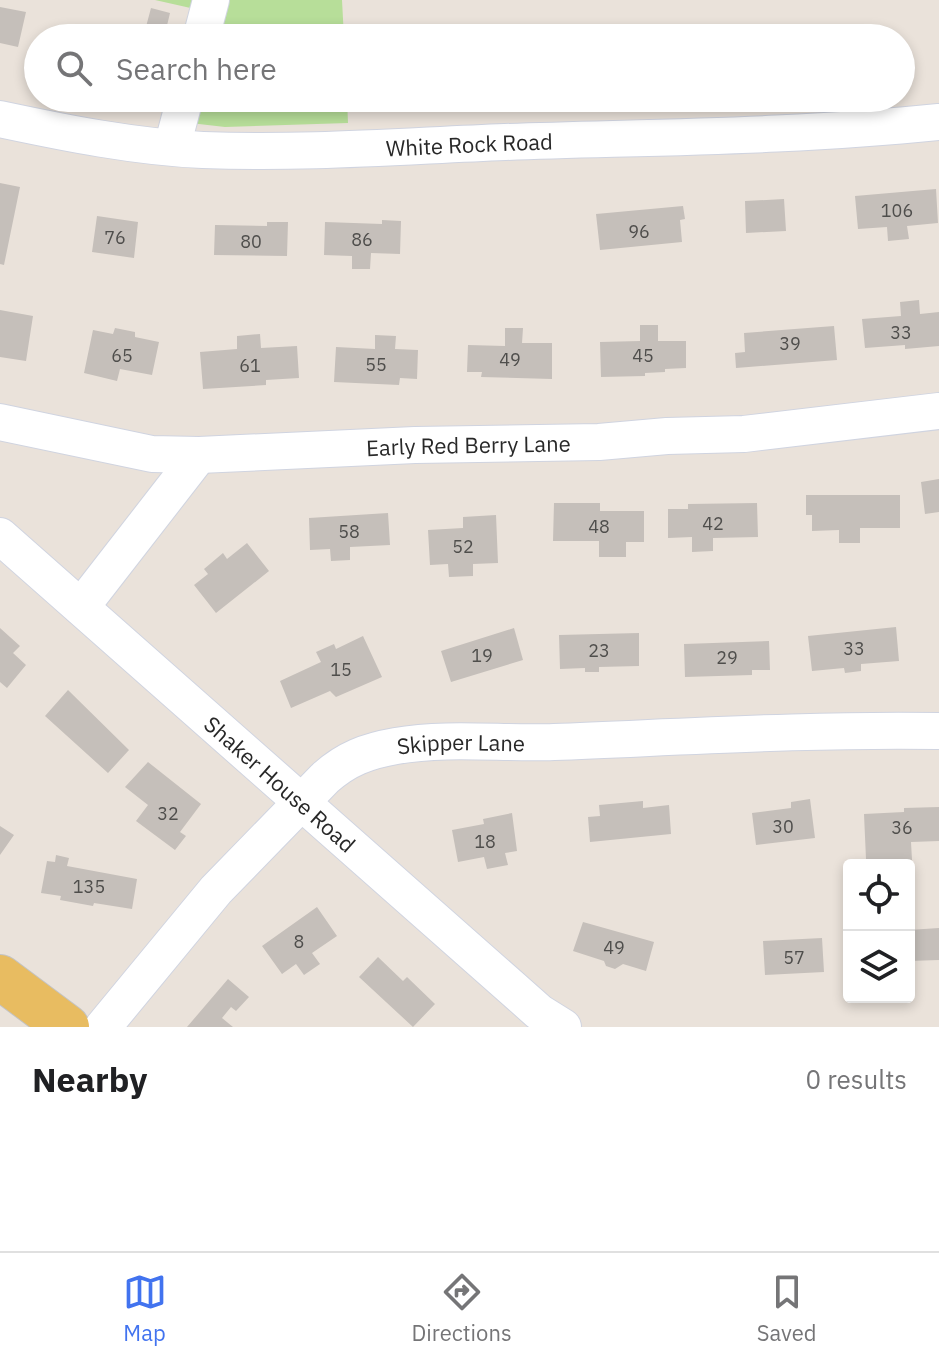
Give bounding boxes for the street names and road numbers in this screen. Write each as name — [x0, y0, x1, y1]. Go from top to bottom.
street label: White Rock Road — [385, 126, 553, 162]
street label: Early Red Berry Lane — [365, 428, 571, 462]
street label: Shaker House Road — [199, 709, 362, 858]
street label: Skipper Lane — [395, 727, 525, 760]

